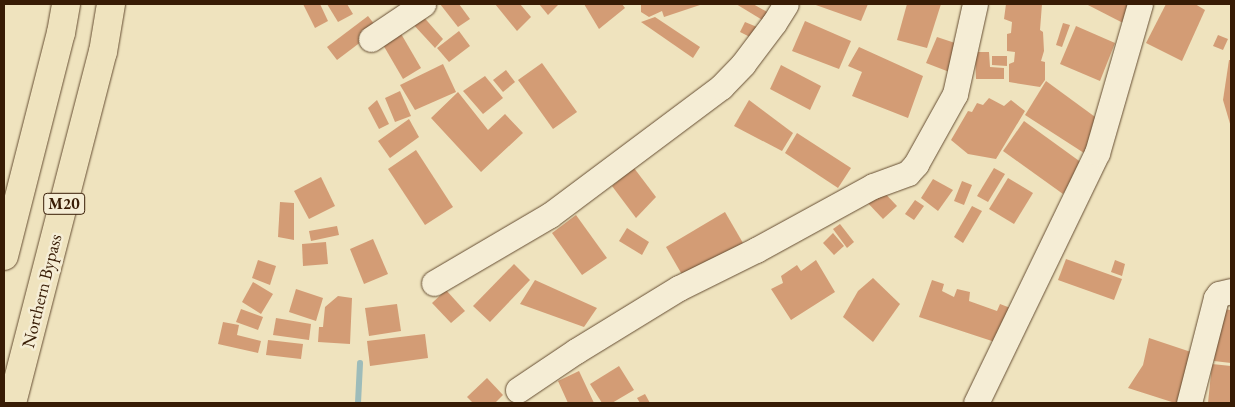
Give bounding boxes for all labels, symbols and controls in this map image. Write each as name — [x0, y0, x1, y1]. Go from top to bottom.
road number: M20 — [43, 190, 85, 218]
street label: Northern Bypass — [17, 232, 67, 350]

